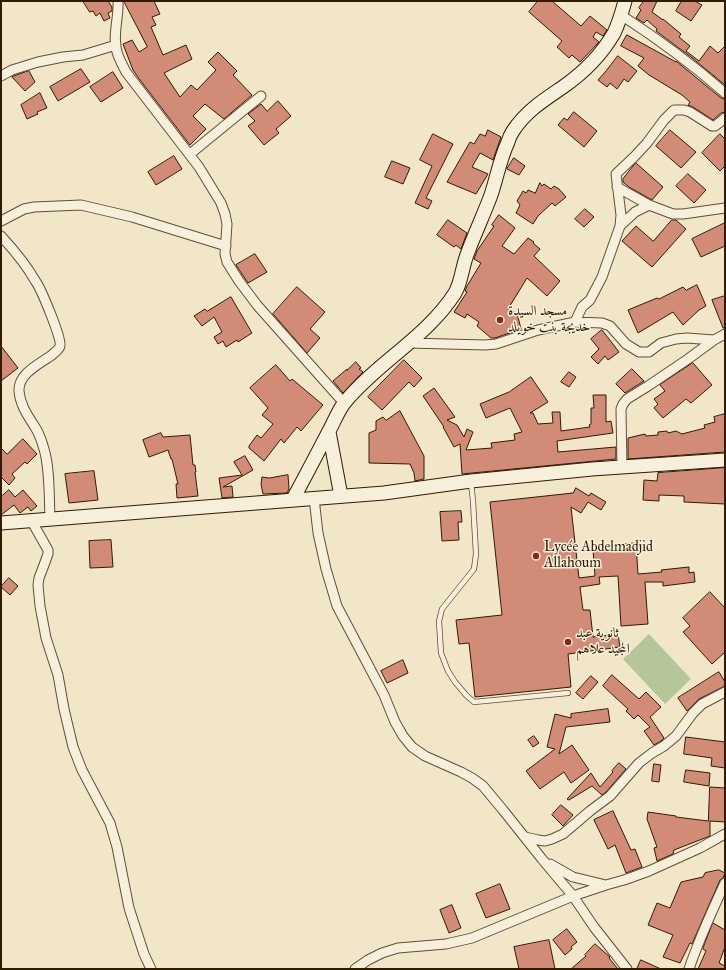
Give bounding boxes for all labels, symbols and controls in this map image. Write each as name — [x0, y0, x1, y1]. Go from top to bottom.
place label: مسجد السيدة خديجة بنت خويلد — [508, 304, 590, 336]
marker: مسجد السيدة خديجة بنت خويلد — [495, 315, 505, 325]
place label: Lycée Abdelmadjid Allahoum — [544, 540, 653, 572]
marker: Lycée Abdelmadjid Allahoum — [531, 551, 541, 561]
place label: ثانوية عبد المجيد علاهم — [576, 626, 630, 658]
marker: ثانوية عبد المجيد علاهم — [563, 637, 573, 647]

